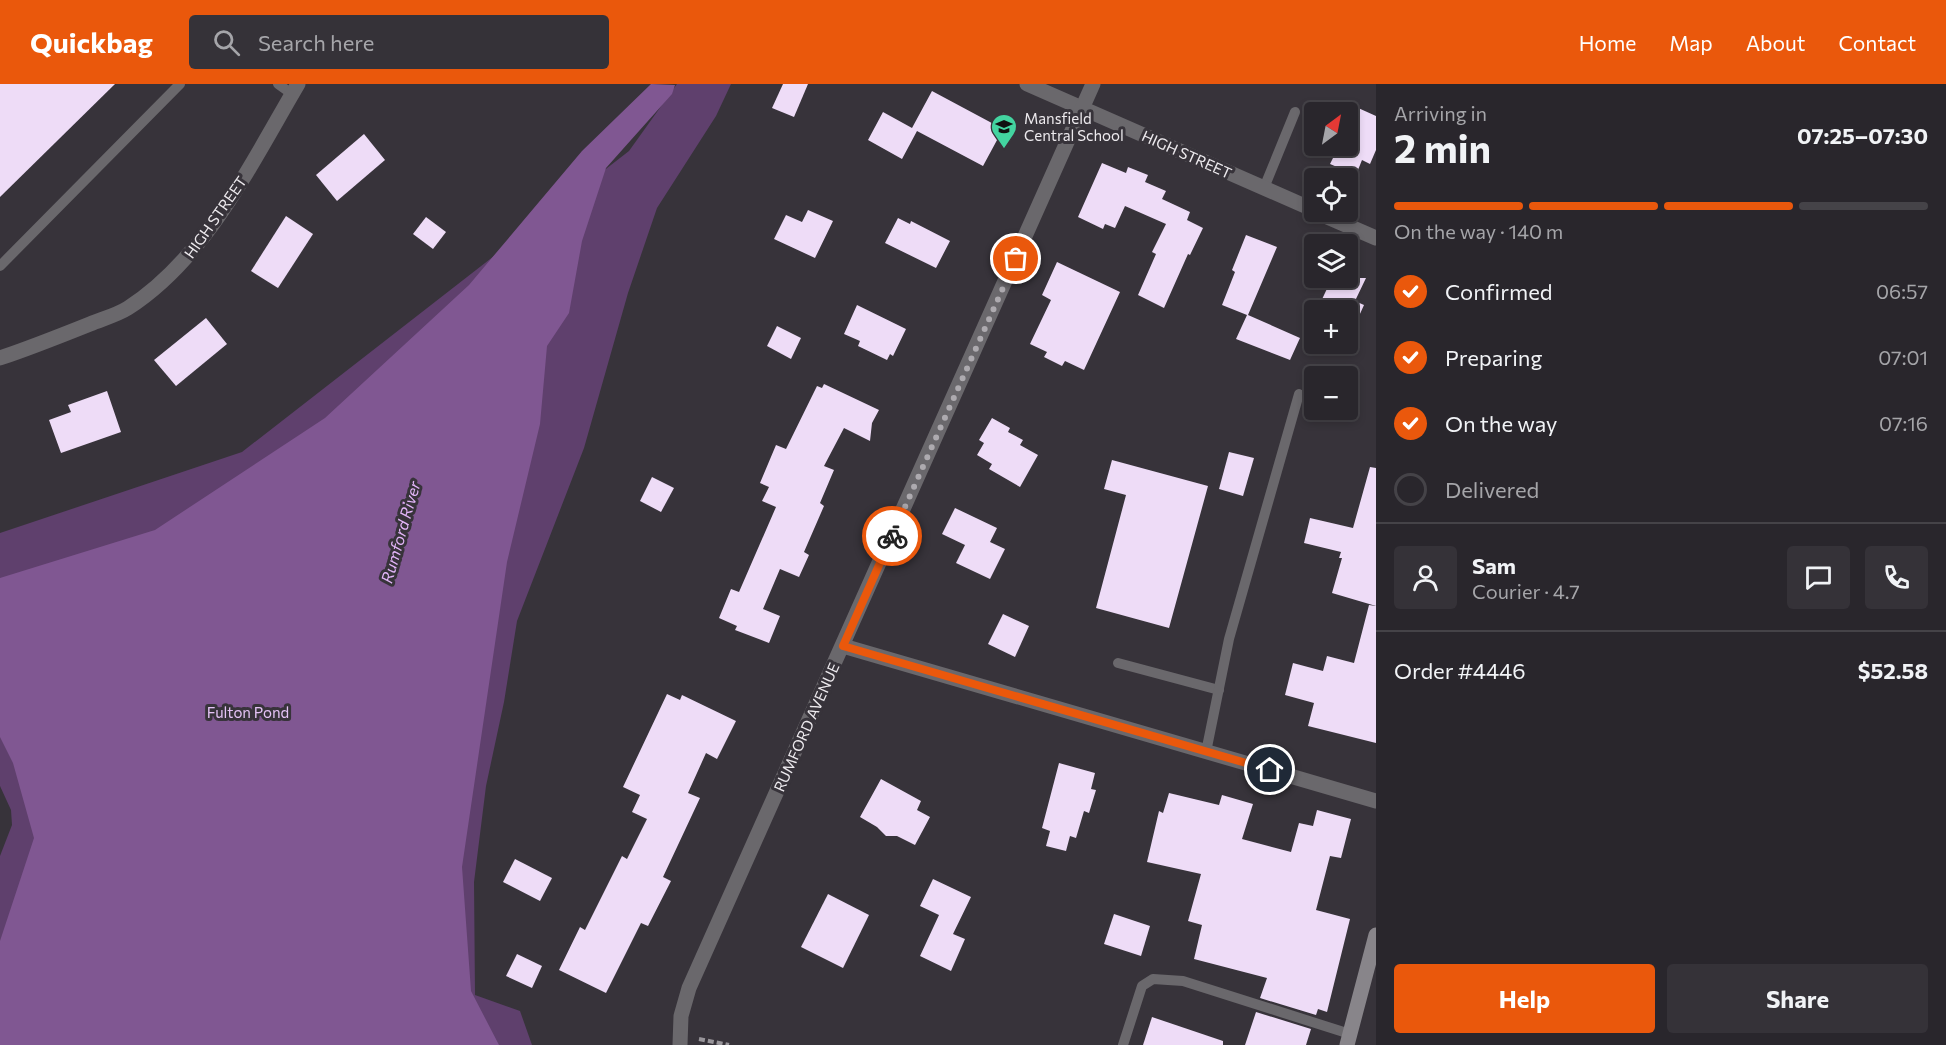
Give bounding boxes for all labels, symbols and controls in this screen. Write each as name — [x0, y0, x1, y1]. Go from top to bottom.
search box — [189, 15, 609, 69]
text: Quickbag — [30, 25, 153, 59]
icon: search — [210, 26, 243, 59]
text: Search here — [258, 29, 374, 56]
text: Home — [1579, 30, 1636, 55]
text: Map — [1669, 30, 1713, 55]
text: About — [1746, 30, 1805, 55]
text: Contact — [1838, 30, 1916, 55]
text: Arriving in — [1394, 101, 1487, 125]
north arrow — [1304, 102, 1358, 156]
map controls — [1304, 102, 1358, 420]
place label: Mansfield Central School — [1024, 109, 1124, 144]
school or university icon: Mansfield Central School — [989, 112, 1019, 150]
text: 07:25–07:30 — [1797, 122, 1928, 149]
text: 2 min — [1394, 123, 1491, 171]
street label: HIGH STREET — [1139, 126, 1235, 182]
button: locate — [1304, 168, 1358, 222]
street label: HIGH STREET — [180, 172, 250, 262]
text: On the way · 140 m — [1394, 219, 1563, 243]
pin — [990, 233, 1041, 284]
button: layers — [1304, 234, 1358, 288]
icon: bag — [999, 242, 1032, 275]
icon: check — [1394, 275, 1427, 308]
text: Confirmed — [1445, 278, 1552, 305]
text: 06:57 — [1876, 279, 1928, 303]
button: + — [1304, 300, 1358, 354]
icon: check — [1394, 341, 1427, 374]
text: Preparing — [1445, 344, 1542, 371]
text: 07:01 — [1878, 345, 1928, 369]
button: − — [1304, 366, 1358, 420]
icon: check — [1394, 407, 1427, 440]
text: On the way — [1445, 410, 1557, 437]
text: 07:16 — [1879, 411, 1928, 435]
text: Delivered — [1445, 476, 1539, 503]
water label: Rumford River — [376, 478, 424, 585]
courier — [862, 506, 922, 566]
icon: bike — [876, 520, 909, 553]
button: person — [1394, 546, 1457, 609]
button: chat — [1787, 546, 1850, 609]
button: phone — [1865, 546, 1928, 609]
text: Sam — [1472, 552, 1516, 579]
text: Courier · 4.7 — [1472, 579, 1580, 603]
text: Order #4446 — [1394, 657, 1526, 684]
text: $52.58 — [1858, 657, 1928, 684]
street label: RUMFORD AVENUE — [769, 660, 843, 794]
park label: Fulton Pond — [207, 703, 289, 721]
pin — [1244, 744, 1295, 795]
icon: home — [1253, 753, 1286, 786]
button: Help — [1394, 964, 1655, 1033]
button: Share — [1667, 964, 1928, 1033]

